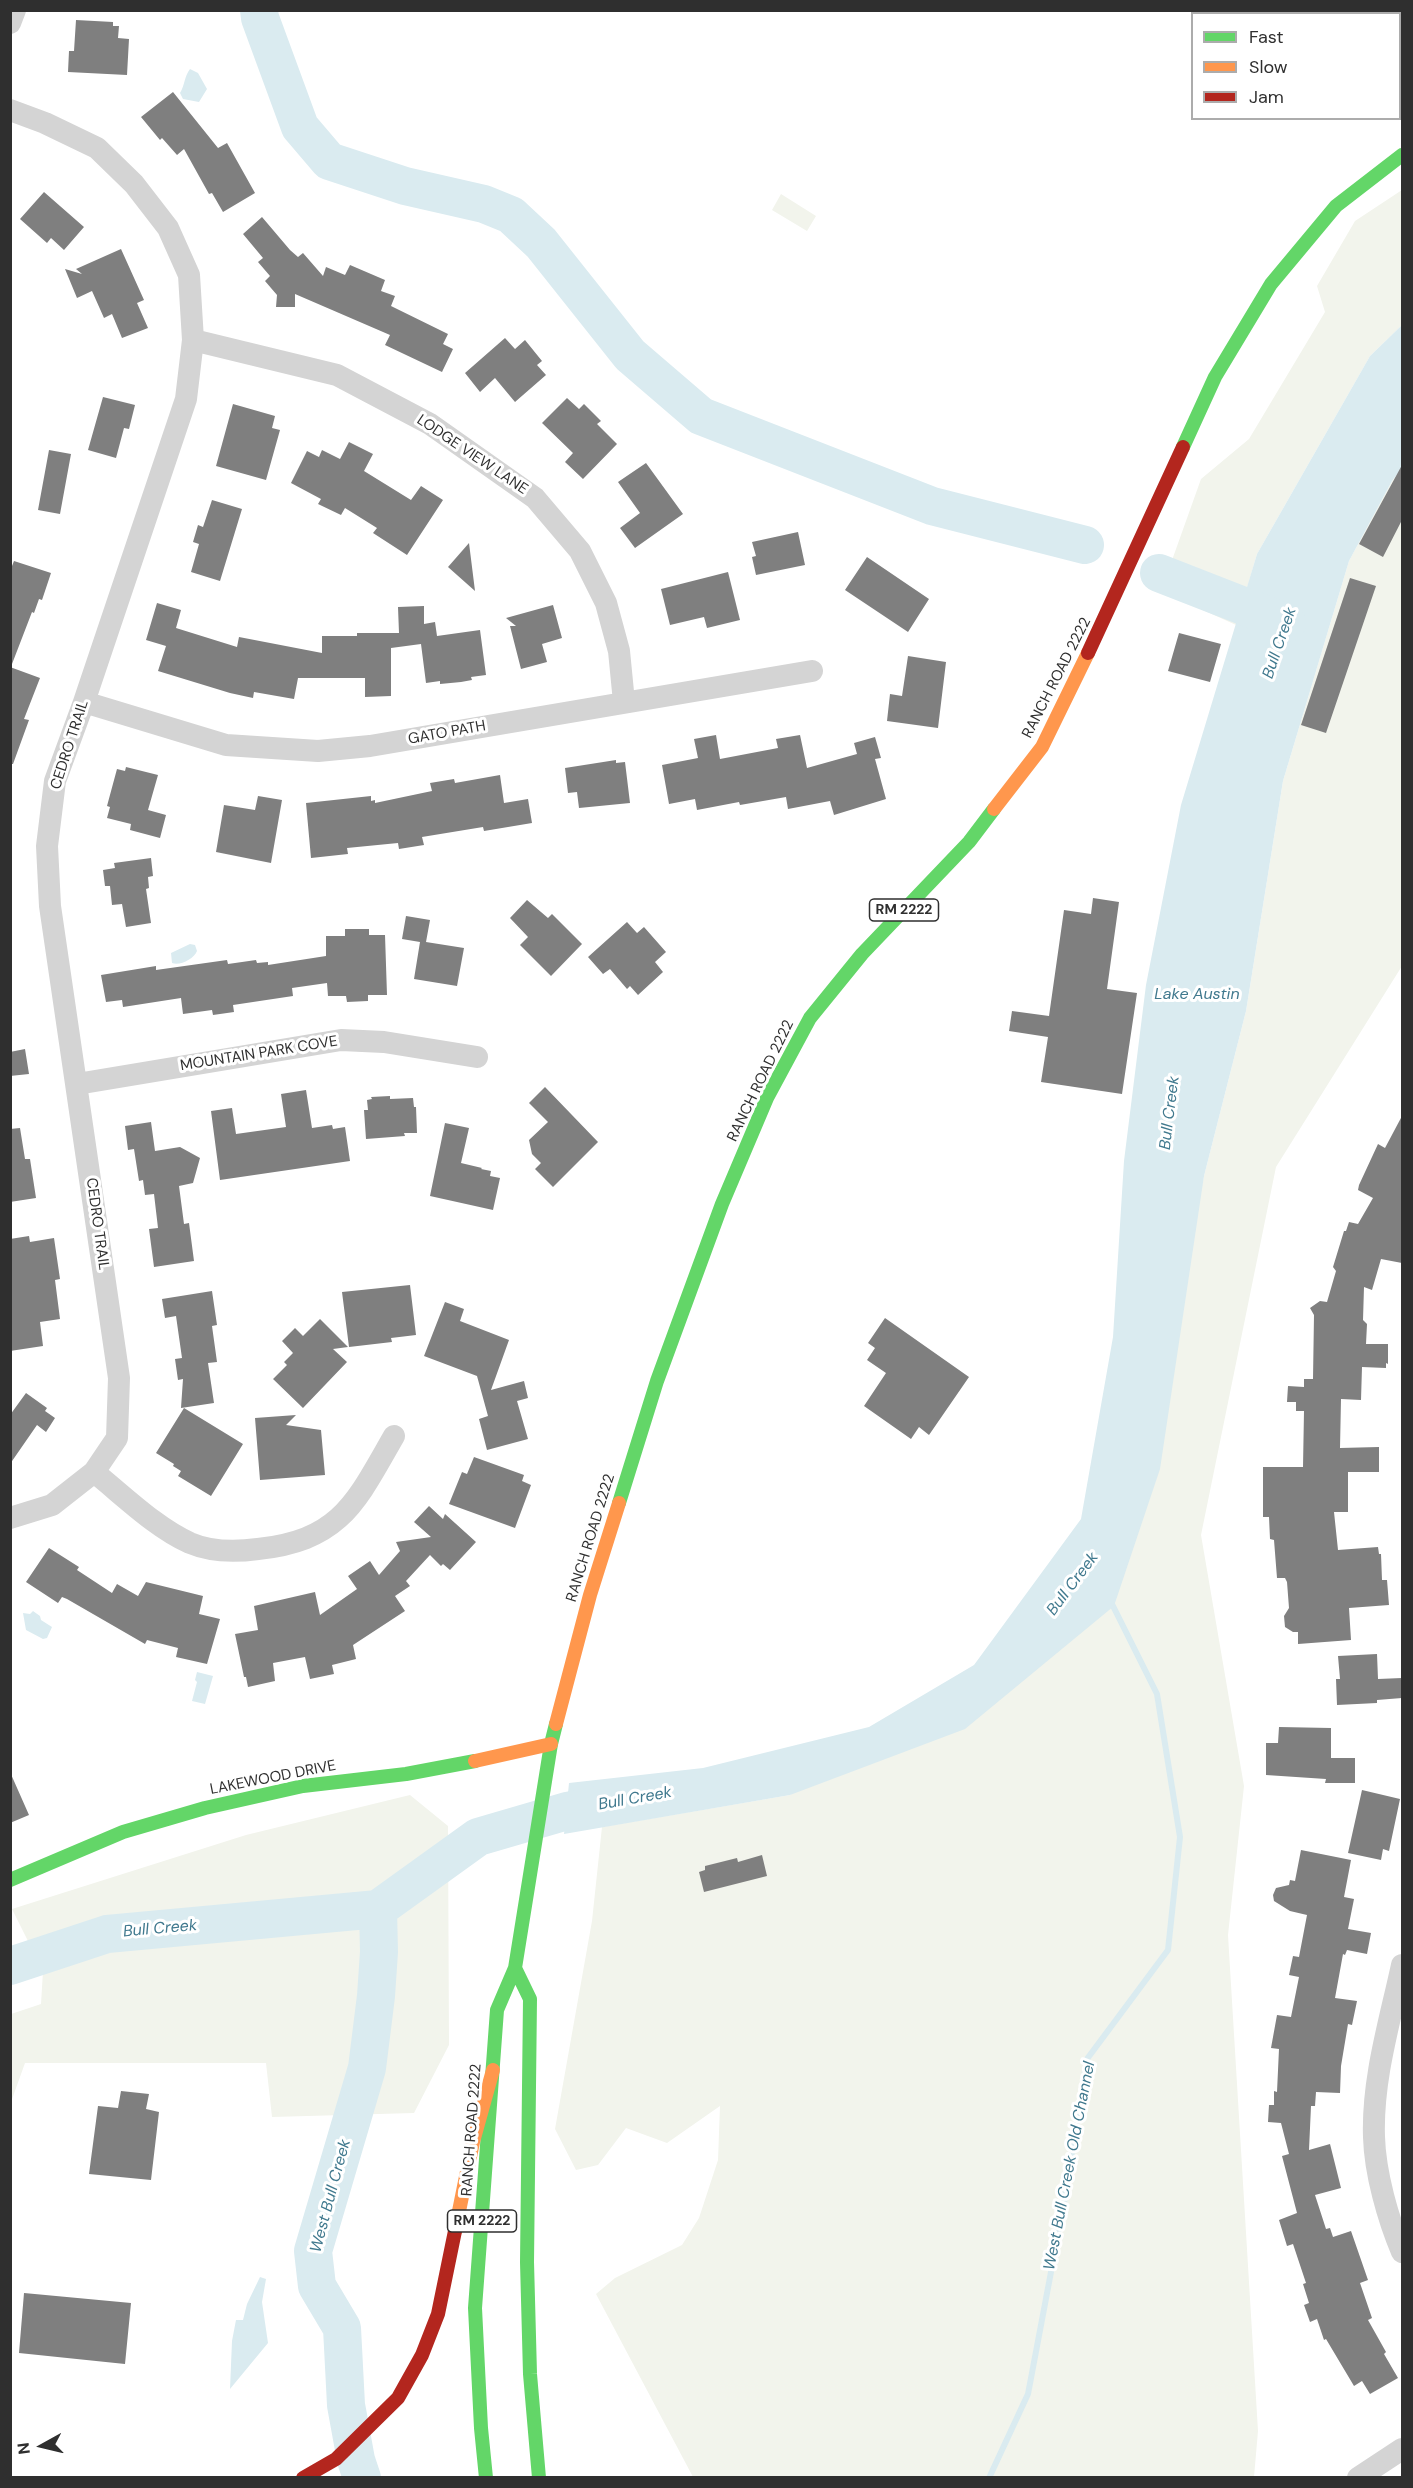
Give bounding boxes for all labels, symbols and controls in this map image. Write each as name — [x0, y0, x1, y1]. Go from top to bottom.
legend — [1191, 12, 1401, 120]
text: Fast — [1249, 25, 1284, 49]
text: Slow — [1249, 55, 1288, 79]
text: Jam — [1249, 85, 1284, 109]
street label: LODGE VIEW LANE — [413, 411, 531, 499]
water label: Bull Creek — [1259, 605, 1301, 681]
street label: RANCH ROAD 2222 — [1019, 615, 1095, 741]
street label: CEDRO TRAIL — [47, 698, 93, 792]
street label: GATO PATH — [407, 717, 487, 749]
road number: RM 2222 — [870, 899, 938, 921]
water label: Lake Austin — [1154, 985, 1240, 1005]
street label: RANCH ROAD 2222 — [724, 1017, 798, 1145]
street label: MOUNTAIN PARK COVE — [179, 1033, 339, 1075]
water label: Bull Creek — [1156, 1075, 1184, 1151]
street label: CEDRO TRAIL — [82, 1177, 112, 1271]
street label: RANCH ROAD 2222 — [563, 1472, 619, 1604]
water label: Bull Creek — [1043, 1549, 1103, 1619]
street label: LAKEWOOD DRIVE — [208, 1757, 338, 1799]
water label: Bull Creek — [597, 1783, 673, 1815]
water label: Bull Creek — [122, 1916, 198, 1942]
water label: West Bull Creek Old Channel — [1040, 2060, 1100, 2272]
street label: RANCH ROAD 2222 — [458, 2063, 486, 2197]
water label: West Bull Creek — [307, 2137, 355, 2255]
road number: RM 2222 — [448, 2210, 516, 2232]
north arrow — [12, 2416, 72, 2476]
text: N — [12, 2441, 35, 2456]

